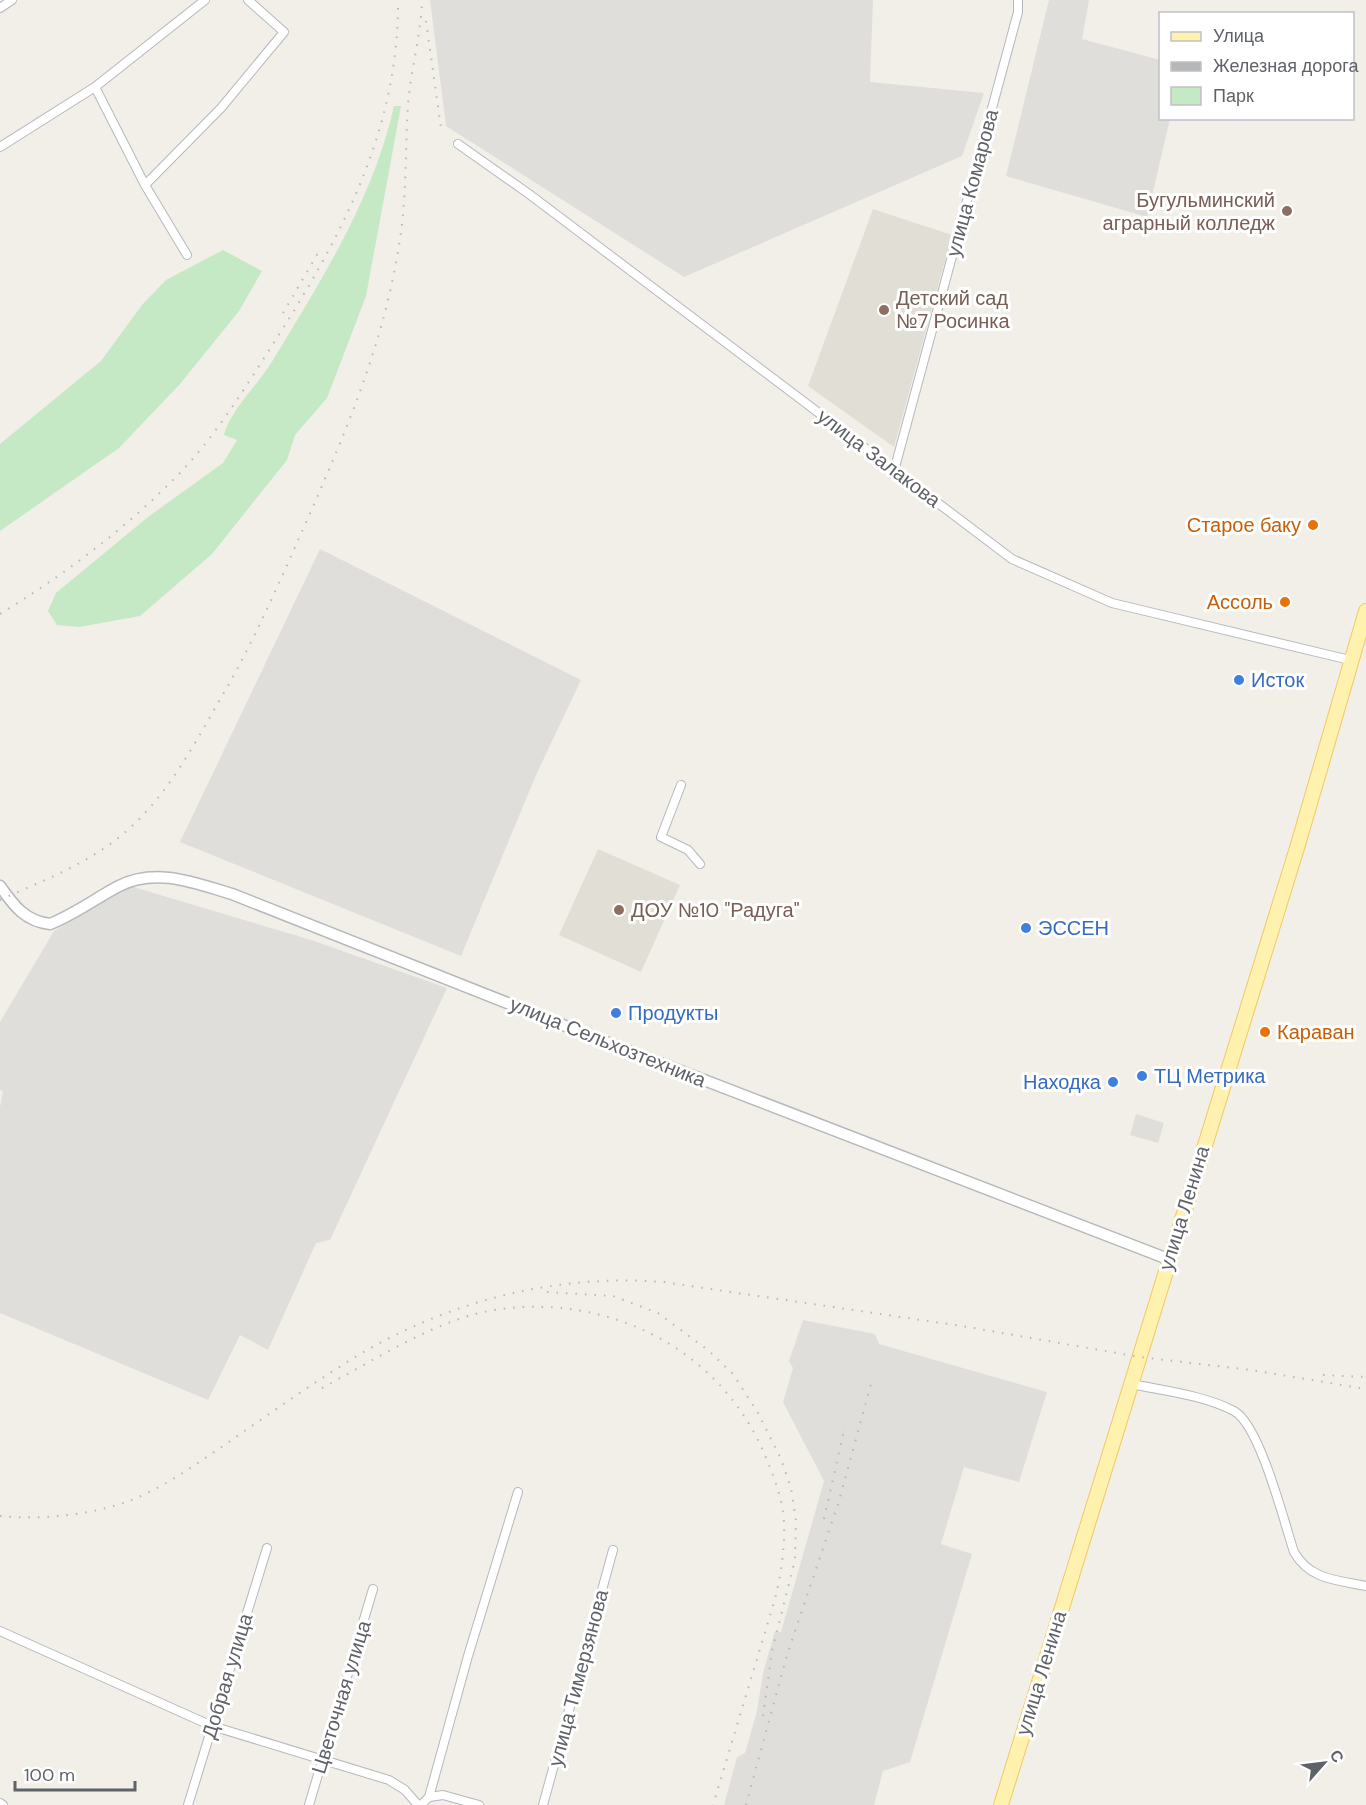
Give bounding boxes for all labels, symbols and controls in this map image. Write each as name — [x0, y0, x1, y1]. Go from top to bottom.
legend — [1159, 12, 1354, 120]
text: Улица — [1213, 24, 1265, 48]
text: Железная дорога — [1213, 54, 1359, 78]
text: Парк — [1213, 84, 1254, 108]
street label: улица Комарова — [940, 106, 1004, 260]
place label: Бугульминский аграрный колледж — [1103, 187, 1276, 236]
marker: Бугульминский аграрный колледж — [1280, 204, 1294, 218]
place label: Детский сад №7 Росинка — [896, 285, 1010, 334]
marker: Детский сад №7 Росинка — [877, 303, 891, 317]
street label: улица Залакова — [812, 403, 947, 513]
place label: Старое баку — [1187, 512, 1301, 538]
marker: Старое баку — [1306, 518, 1320, 532]
place label: Ассоль — [1207, 589, 1273, 615]
marker: Ассоль — [1278, 595, 1292, 609]
place label: Исток — [1251, 667, 1304, 693]
marker: Исток — [1232, 673, 1246, 687]
place label: ДОУ №10 "Радуга" — [631, 897, 800, 923]
marker: ДОУ №10 "Радуга" — [612, 903, 626, 917]
place label: ЭССЕН — [1038, 915, 1109, 941]
marker: ЭССЕН — [1019, 921, 1033, 935]
street label: улица Сельхозтехника — [506, 991, 711, 1094]
place label: Продукты — [628, 1000, 718, 1026]
marker: Продукты — [609, 1006, 623, 1020]
place label: Караван — [1277, 1019, 1355, 1045]
marker: Караван — [1258, 1025, 1272, 1039]
place label: ТЦ Метрика — [1154, 1063, 1266, 1089]
place label: Находка — [1023, 1069, 1102, 1095]
marker: ТЦ Метрика — [1135, 1069, 1149, 1083]
marker: Находка — [1106, 1075, 1120, 1089]
street label: улица Ленина — [1153, 1142, 1216, 1273]
street label: улица Тимерзянова — [542, 1586, 614, 1769]
street label: улица Ленина — [1010, 1607, 1073, 1738]
street label: Добрая улица — [196, 1609, 259, 1742]
street label: Цветочная улица — [305, 1616, 377, 1777]
north arrow — [1294, 1733, 1354, 1793]
text: С — [1325, 1746, 1349, 1767]
scale bar — [15, 1754, 135, 1792]
text: 100 m — [24, 1763, 75, 1787]

